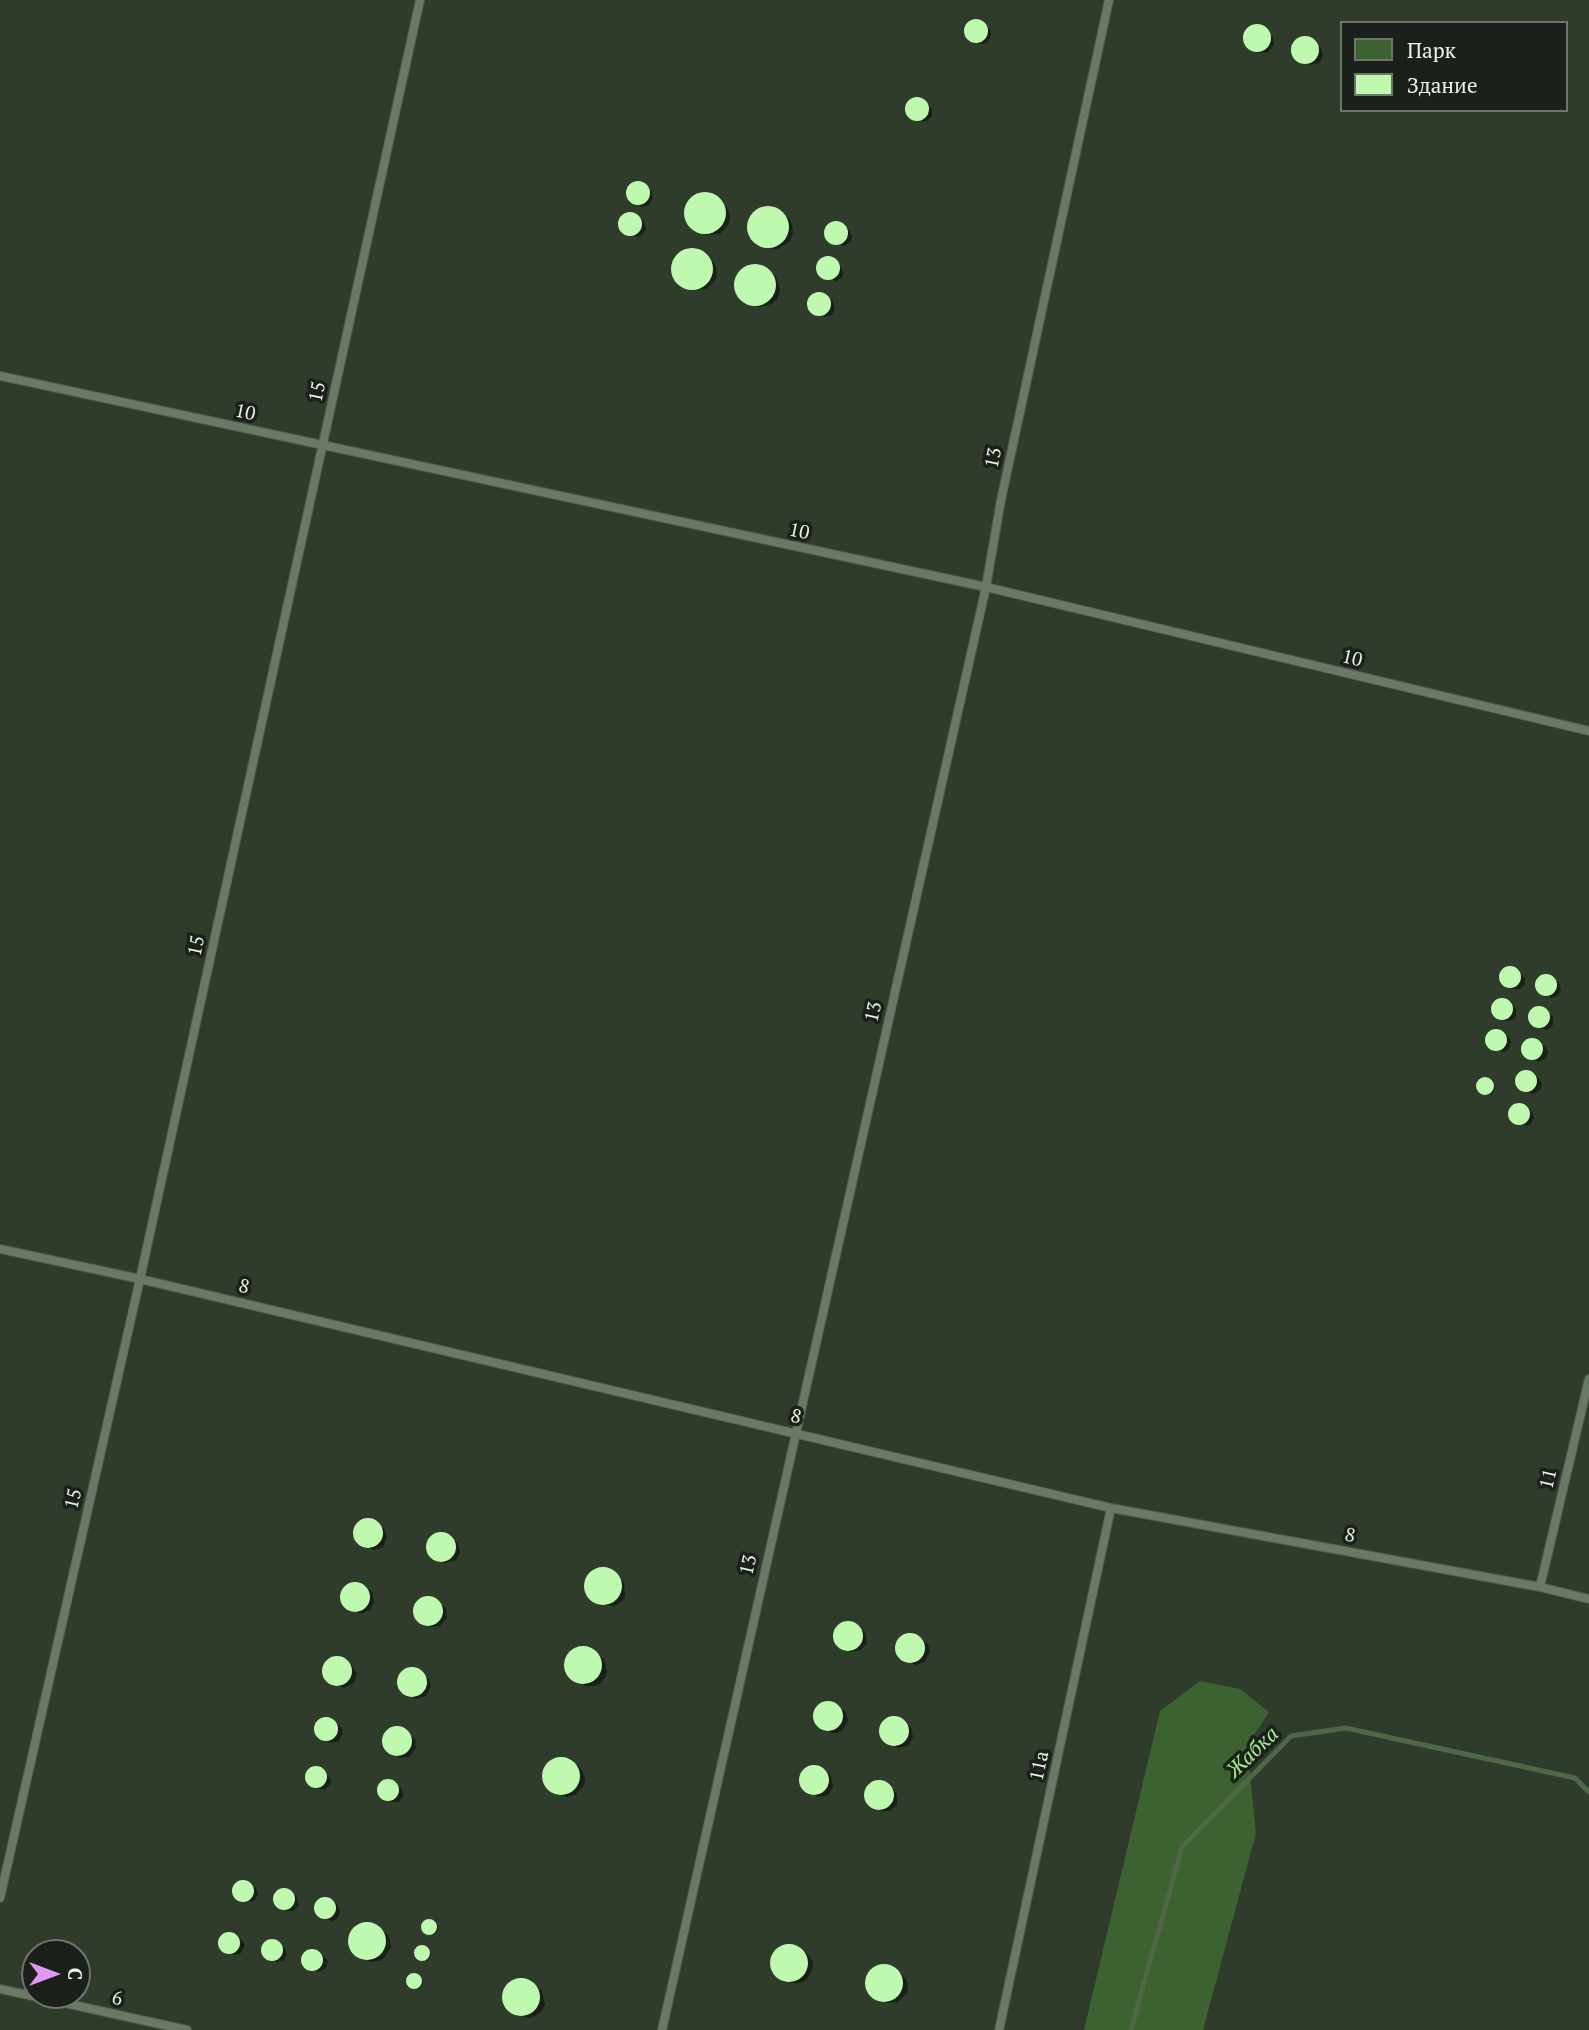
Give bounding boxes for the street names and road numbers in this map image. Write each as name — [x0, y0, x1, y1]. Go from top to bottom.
street label: 15 — [305, 380, 331, 404]
street label: 10 — [233, 400, 257, 426]
street label: 13 — [981, 446, 1007, 470]
street label: 10 — [787, 519, 811, 545]
street label: 10 — [1340, 646, 1364, 672]
street label: 15 — [184, 934, 210, 958]
street label: 13 — [861, 1000, 887, 1024]
street label: 8 — [237, 1275, 251, 1299]
street label: 8 — [789, 1405, 803, 1429]
street label: 11 — [1536, 1467, 1562, 1491]
street label: 15 — [61, 1487, 87, 1511]
street label: 8 — [1343, 1524, 1357, 1548]
street label: 13 — [736, 1553, 762, 1577]
street label: 11a — [1026, 1749, 1054, 1783]
street label: 6 — [110, 1987, 124, 2011]

